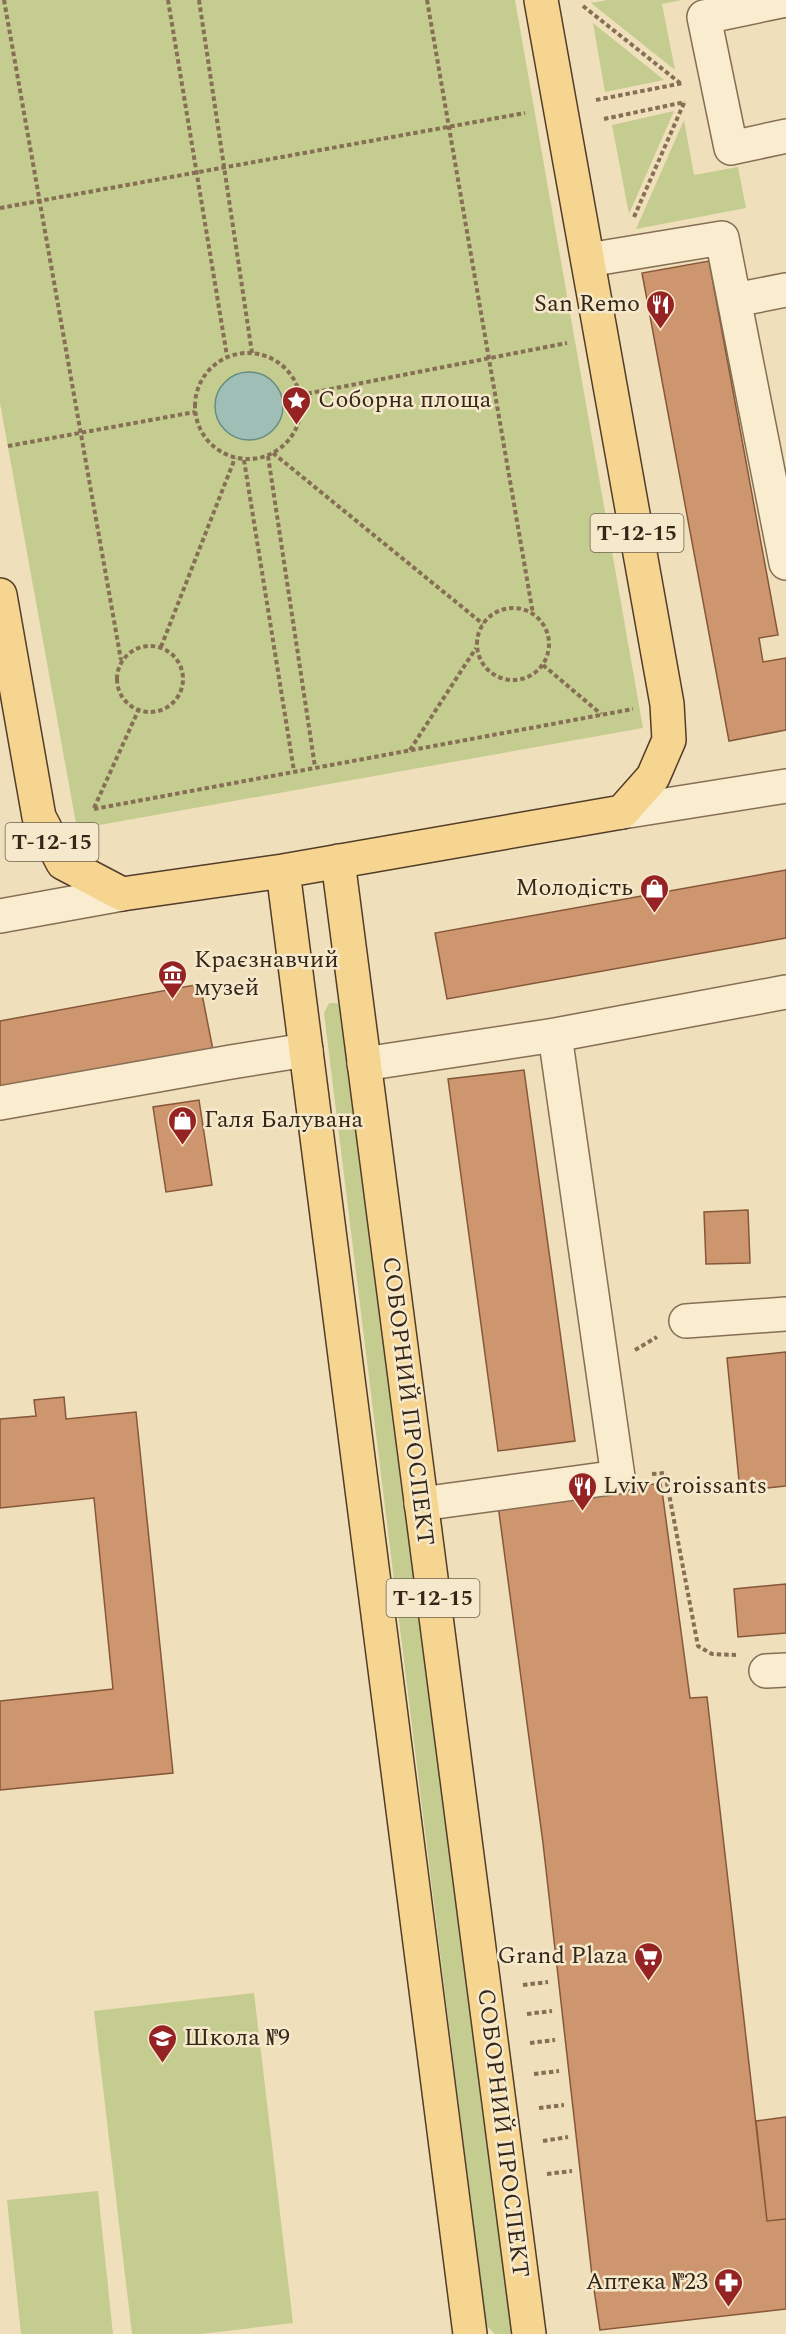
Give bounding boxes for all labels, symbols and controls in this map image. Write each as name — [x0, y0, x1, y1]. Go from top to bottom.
place label: San Remo — [534, 286, 640, 322]
restaurant icon: San Remo — [645, 288, 677, 330]
place label: Соборна площа — [318, 382, 492, 418]
place icon: Соборна площа — [281, 384, 313, 426]
road number: Т-12-15 — [590, 514, 684, 552]
road number: Т-12-15 — [5, 823, 98, 861]
place label: Молодість — [515, 870, 633, 906]
shop icon: Молодість — [638, 872, 670, 914]
place label: Краєзнавчий музей — [194, 942, 339, 1006]
museum icon: Краєзнавчий музей — [157, 958, 189, 1000]
place label: Галя Балувана — [204, 1102, 364, 1138]
shop icon: Галя Балувана — [167, 1104, 199, 1146]
street label: СОБОРНИЙ ПРОСПЕКТ — [372, 1254, 444, 1548]
place label: Lviv Croissants — [603, 1468, 767, 1504]
restaurant icon: Lviv Croissants — [566, 1470, 598, 1512]
road number: Т-12-15 — [386, 1579, 480, 1617]
place label: Grand Plaza — [498, 1938, 628, 1974]
supermarket icon: Grand Plaza — [633, 1940, 665, 1982]
street label: СОБОРНИЙ ПРОСПЕКТ — [467, 1986, 539, 2280]
place label: Школа №9 — [184, 2020, 290, 2056]
school or university icon: Школа №9 — [147, 2022, 179, 2064]
place label: Аптека №23 — [586, 2264, 708, 2300]
pharmacy icon: Аптека №23 — [713, 2266, 745, 2308]

